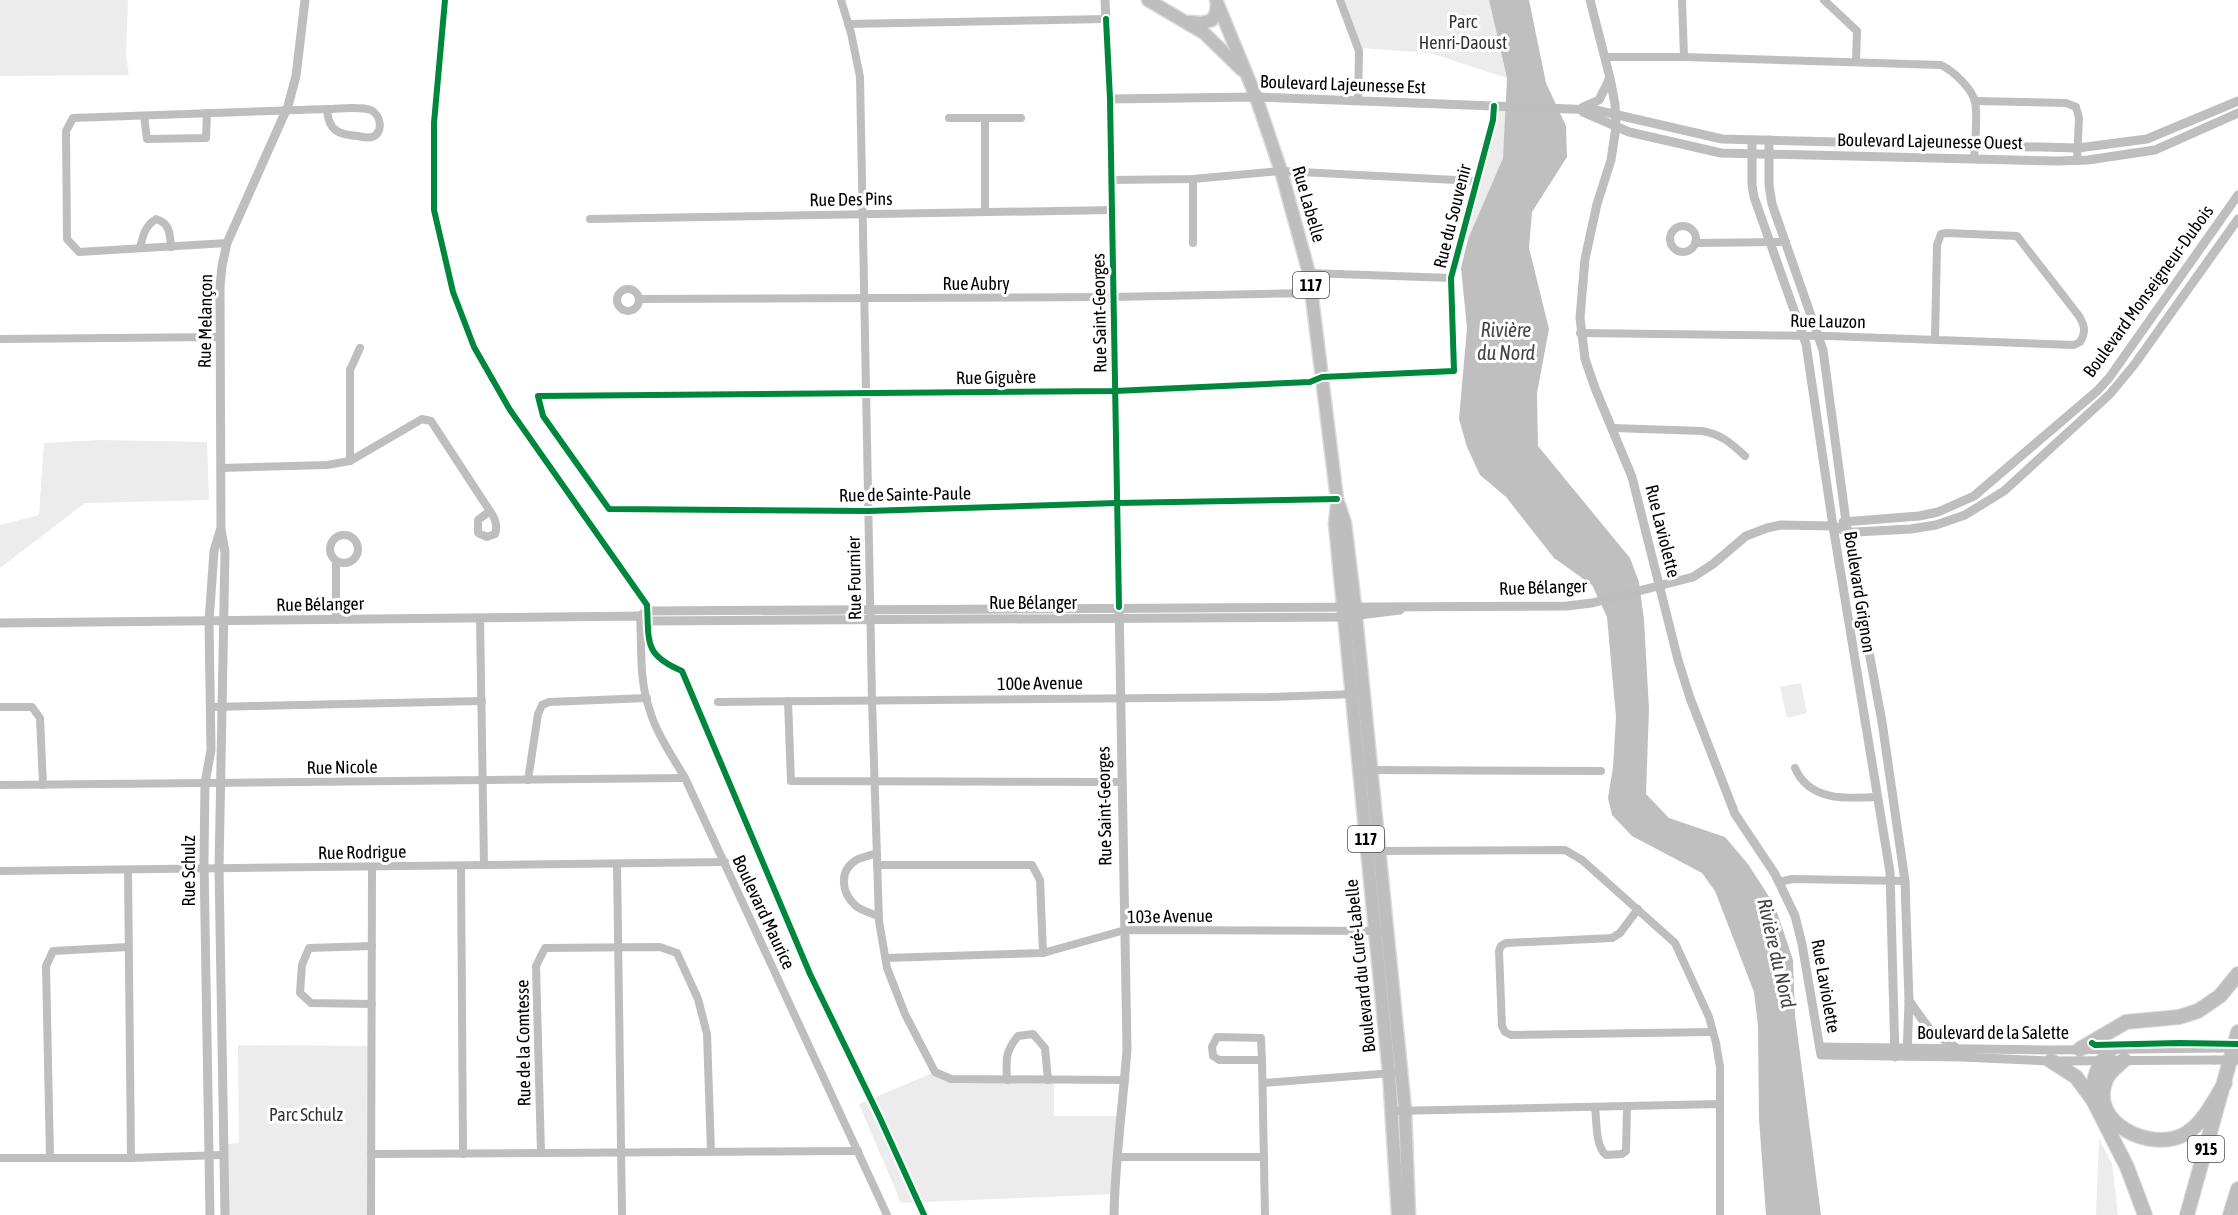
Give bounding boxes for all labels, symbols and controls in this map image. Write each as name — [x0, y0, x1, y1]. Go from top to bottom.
park label: Parc Henri-Daoust — [1419, 11, 1507, 53]
street label: Boulevard Lajeunesse Est — [1260, 71, 1426, 97]
street label: Boulevard Lajeunesse Ouest — [1837, 129, 2023, 153]
street label: Rue du Souvenir — [1429, 161, 1475, 270]
street label: Rue Labelle — [1288, 164, 1330, 244]
street label: Rue Des Pins — [809, 188, 893, 210]
street label: Boulevard Monseigneur-Dubois — [2079, 201, 2217, 381]
street label: Rue Saint-Georges — [1087, 253, 1111, 373]
road number: 117 — [1293, 272, 1329, 298]
street label: Rue Aubry — [942, 273, 1010, 294]
street label: Rue Melançon — [194, 274, 216, 368]
street label: Rue Lauzon — [1790, 310, 1866, 332]
water label: Rivière du Nord — [1477, 318, 1535, 364]
street label: Rue Giguère — [956, 366, 1036, 388]
street label: Rue de Sainte-Paule — [839, 482, 971, 506]
street label: Rue Laviolette — [1641, 482, 1685, 580]
street label: Boulevard Grignon — [1840, 530, 1880, 654]
street label: Rue Fournier — [843, 535, 865, 620]
street label: Rue Bélanger — [1499, 575, 1588, 599]
street label: Rue Bélanger — [989, 592, 1078, 613]
street label: Rue Bélanger — [276, 593, 365, 615]
street label: 100e Avenue — [997, 672, 1083, 694]
street label: Rue Saint-Georges — [1092, 746, 1116, 866]
street label: Rue Nicole — [306, 756, 378, 778]
road number: 117 — [1348, 826, 1384, 852]
street label: Rue Schulz — [178, 835, 199, 907]
street label: Rue Rodrigue — [318, 841, 406, 863]
street label: Boulevard Maurice — [728, 852, 800, 972]
street label: Boulevard du Curé-Labelle — [1340, 878, 1380, 1054]
water label: Rivière du Nord — [1753, 896, 1801, 1010]
street label: 103e Avenue — [1127, 905, 1213, 927]
street label: Rue Laviolette — [1807, 937, 1845, 1035]
street label: Rue de la Comtesse — [511, 979, 535, 1107]
street label: Boulevard de la Salette — [1917, 1022, 2069, 1043]
park label: Parc Schulz — [269, 1104, 344, 1125]
road number: 915 — [2188, 1136, 2224, 1162]

